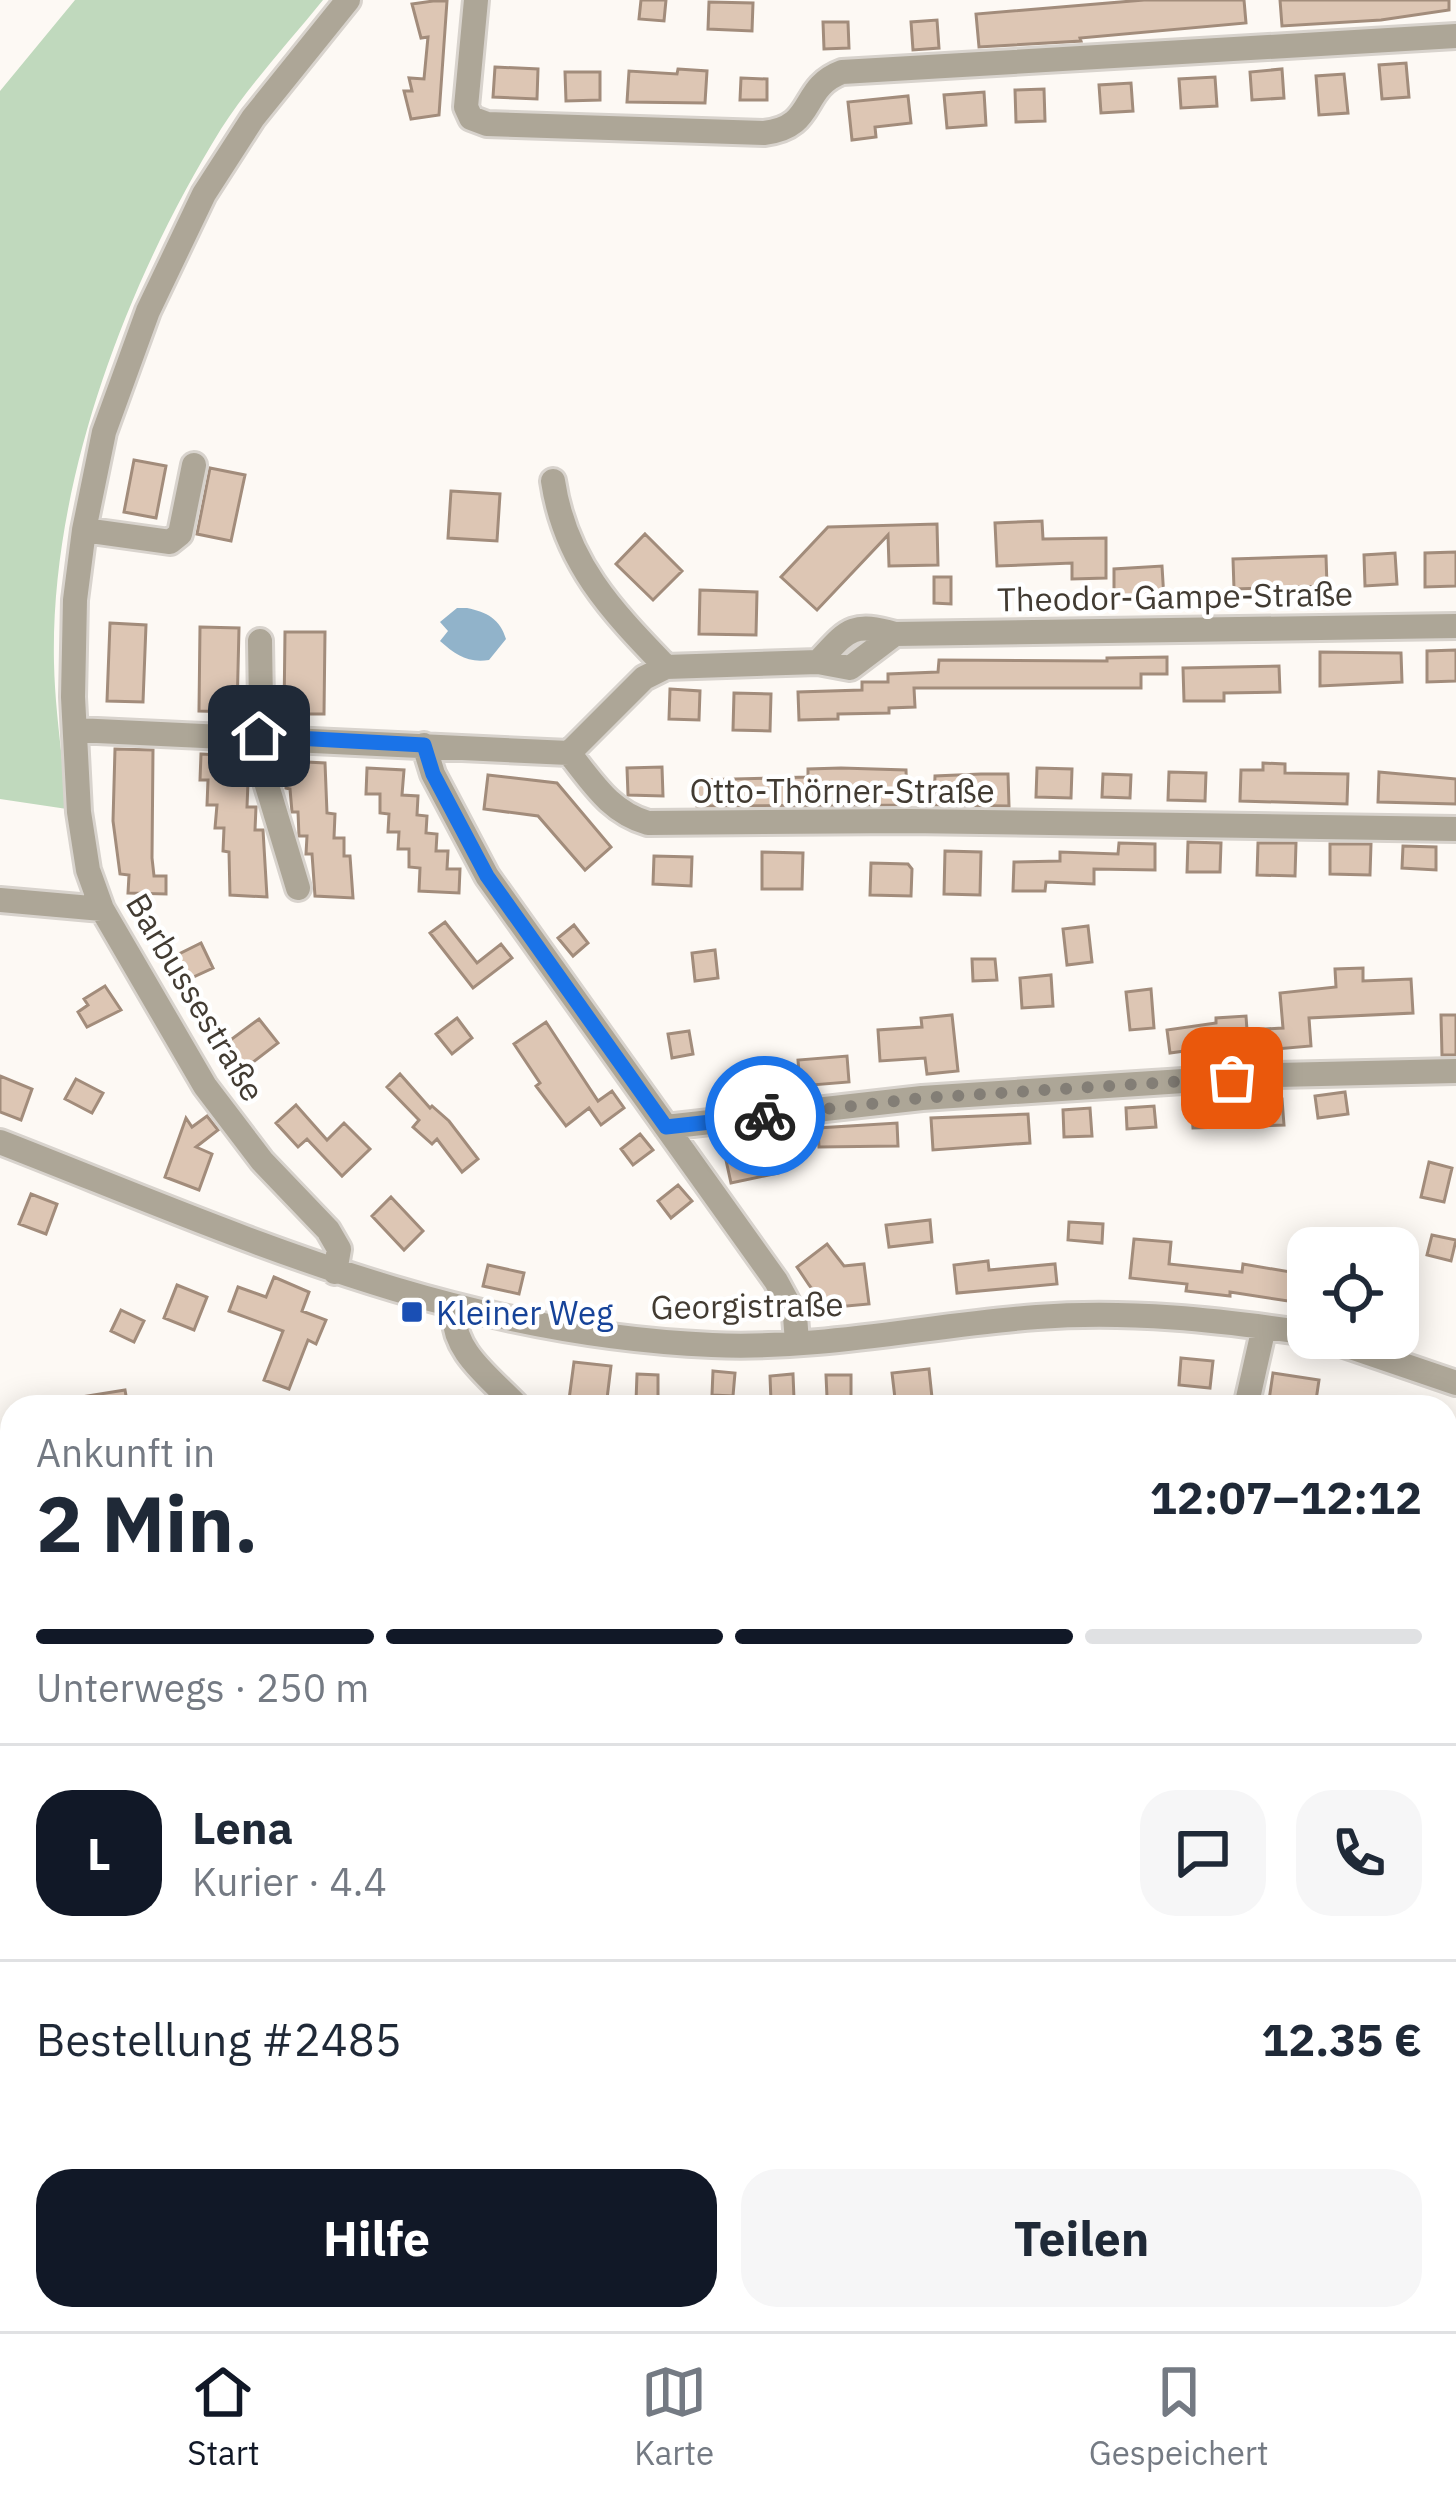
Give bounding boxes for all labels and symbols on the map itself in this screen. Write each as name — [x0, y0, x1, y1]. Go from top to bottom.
street label: Theodor-Gampe-Straße — [997, 571, 1353, 621]
pin — [208, 685, 310, 787]
street label: Otto-Thörner-Straße — [689, 769, 995, 812]
street label: Barbussestraße — [117, 885, 275, 1109]
pin — [1181, 1027, 1283, 1129]
courier — [705, 1056, 825, 1176]
street label: Georgistraße — [650, 1282, 844, 1328]
place label: Kleiner Weg — [436, 1291, 614, 1334]
marker: Kleiner Weg — [399, 1299, 425, 1325]

